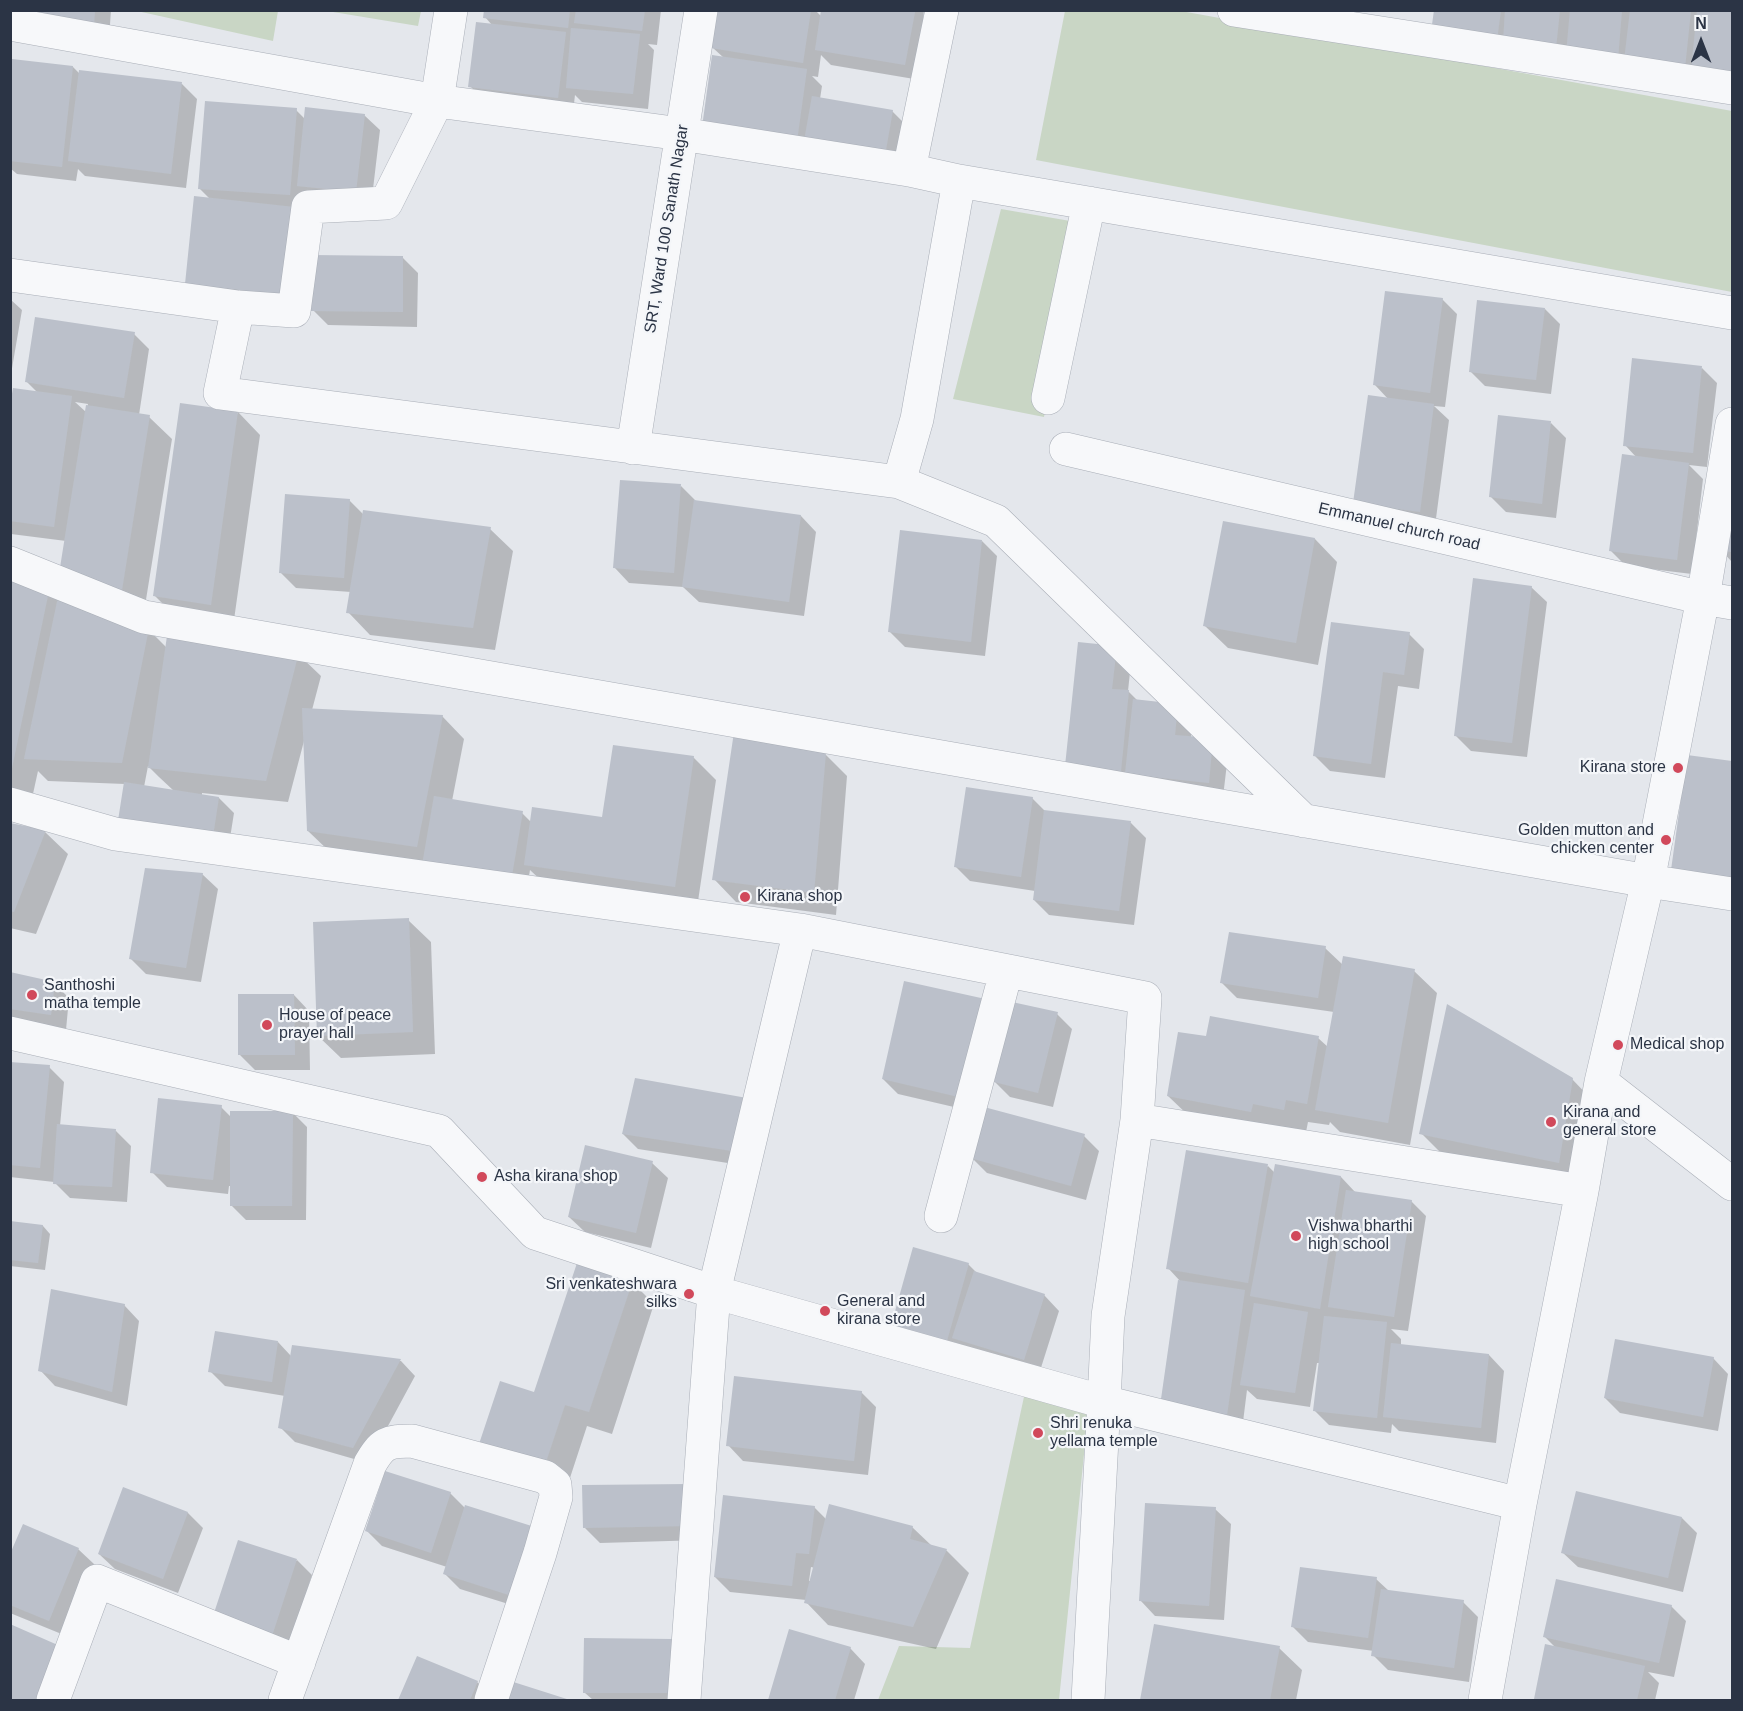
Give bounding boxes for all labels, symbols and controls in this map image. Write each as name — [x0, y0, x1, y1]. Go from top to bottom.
north arrow — [1671, 12, 1731, 72]
text: N — [1695, 15, 1707, 32]
street label: SRT, Ward 100 Sanath Nagar — [641, 123, 693, 335]
street label: Emmanuel church road — [1316, 499, 1482, 555]
place label: Kirana store — [1580, 758, 1666, 778]
marker: Kirana store — [1671, 761, 1685, 775]
place label: Golden mutton and chicken center — [1518, 821, 1654, 859]
marker: Golden mutton and chicken center — [1659, 833, 1673, 847]
place label: Kirana shop — [757, 887, 842, 907]
marker: Kirana shop — [738, 890, 752, 904]
place label: Santhoshi matha temple — [44, 976, 141, 1014]
marker: Santhoshi matha temple — [25, 988, 39, 1002]
place label: House of peace prayer hall — [279, 1006, 391, 1044]
marker: House of peace prayer hall — [260, 1018, 274, 1032]
place label: Medical shop — [1630, 1035, 1724, 1055]
marker: Medical shop — [1611, 1038, 1625, 1052]
place label: Kirana and general store — [1563, 1103, 1656, 1141]
marker: Kirana and general store — [1544, 1115, 1558, 1129]
place label: Asha kirana shop — [494, 1167, 618, 1187]
marker: Asha kirana shop — [475, 1170, 489, 1184]
place label: Vishwa bharthi high school — [1308, 1217, 1413, 1255]
marker: Vishwa bharthi high school — [1289, 1229, 1303, 1243]
place label: Sri venkateshwara silks — [545, 1275, 677, 1313]
marker: Sri venkateshwara silks — [682, 1287, 696, 1301]
place label: General and kirana store — [837, 1292, 925, 1330]
marker: General and kirana store — [818, 1304, 832, 1318]
place label: Shri renuka yellama temple — [1050, 1414, 1158, 1452]
marker: Shri renuka yellama temple — [1031, 1426, 1045, 1440]

